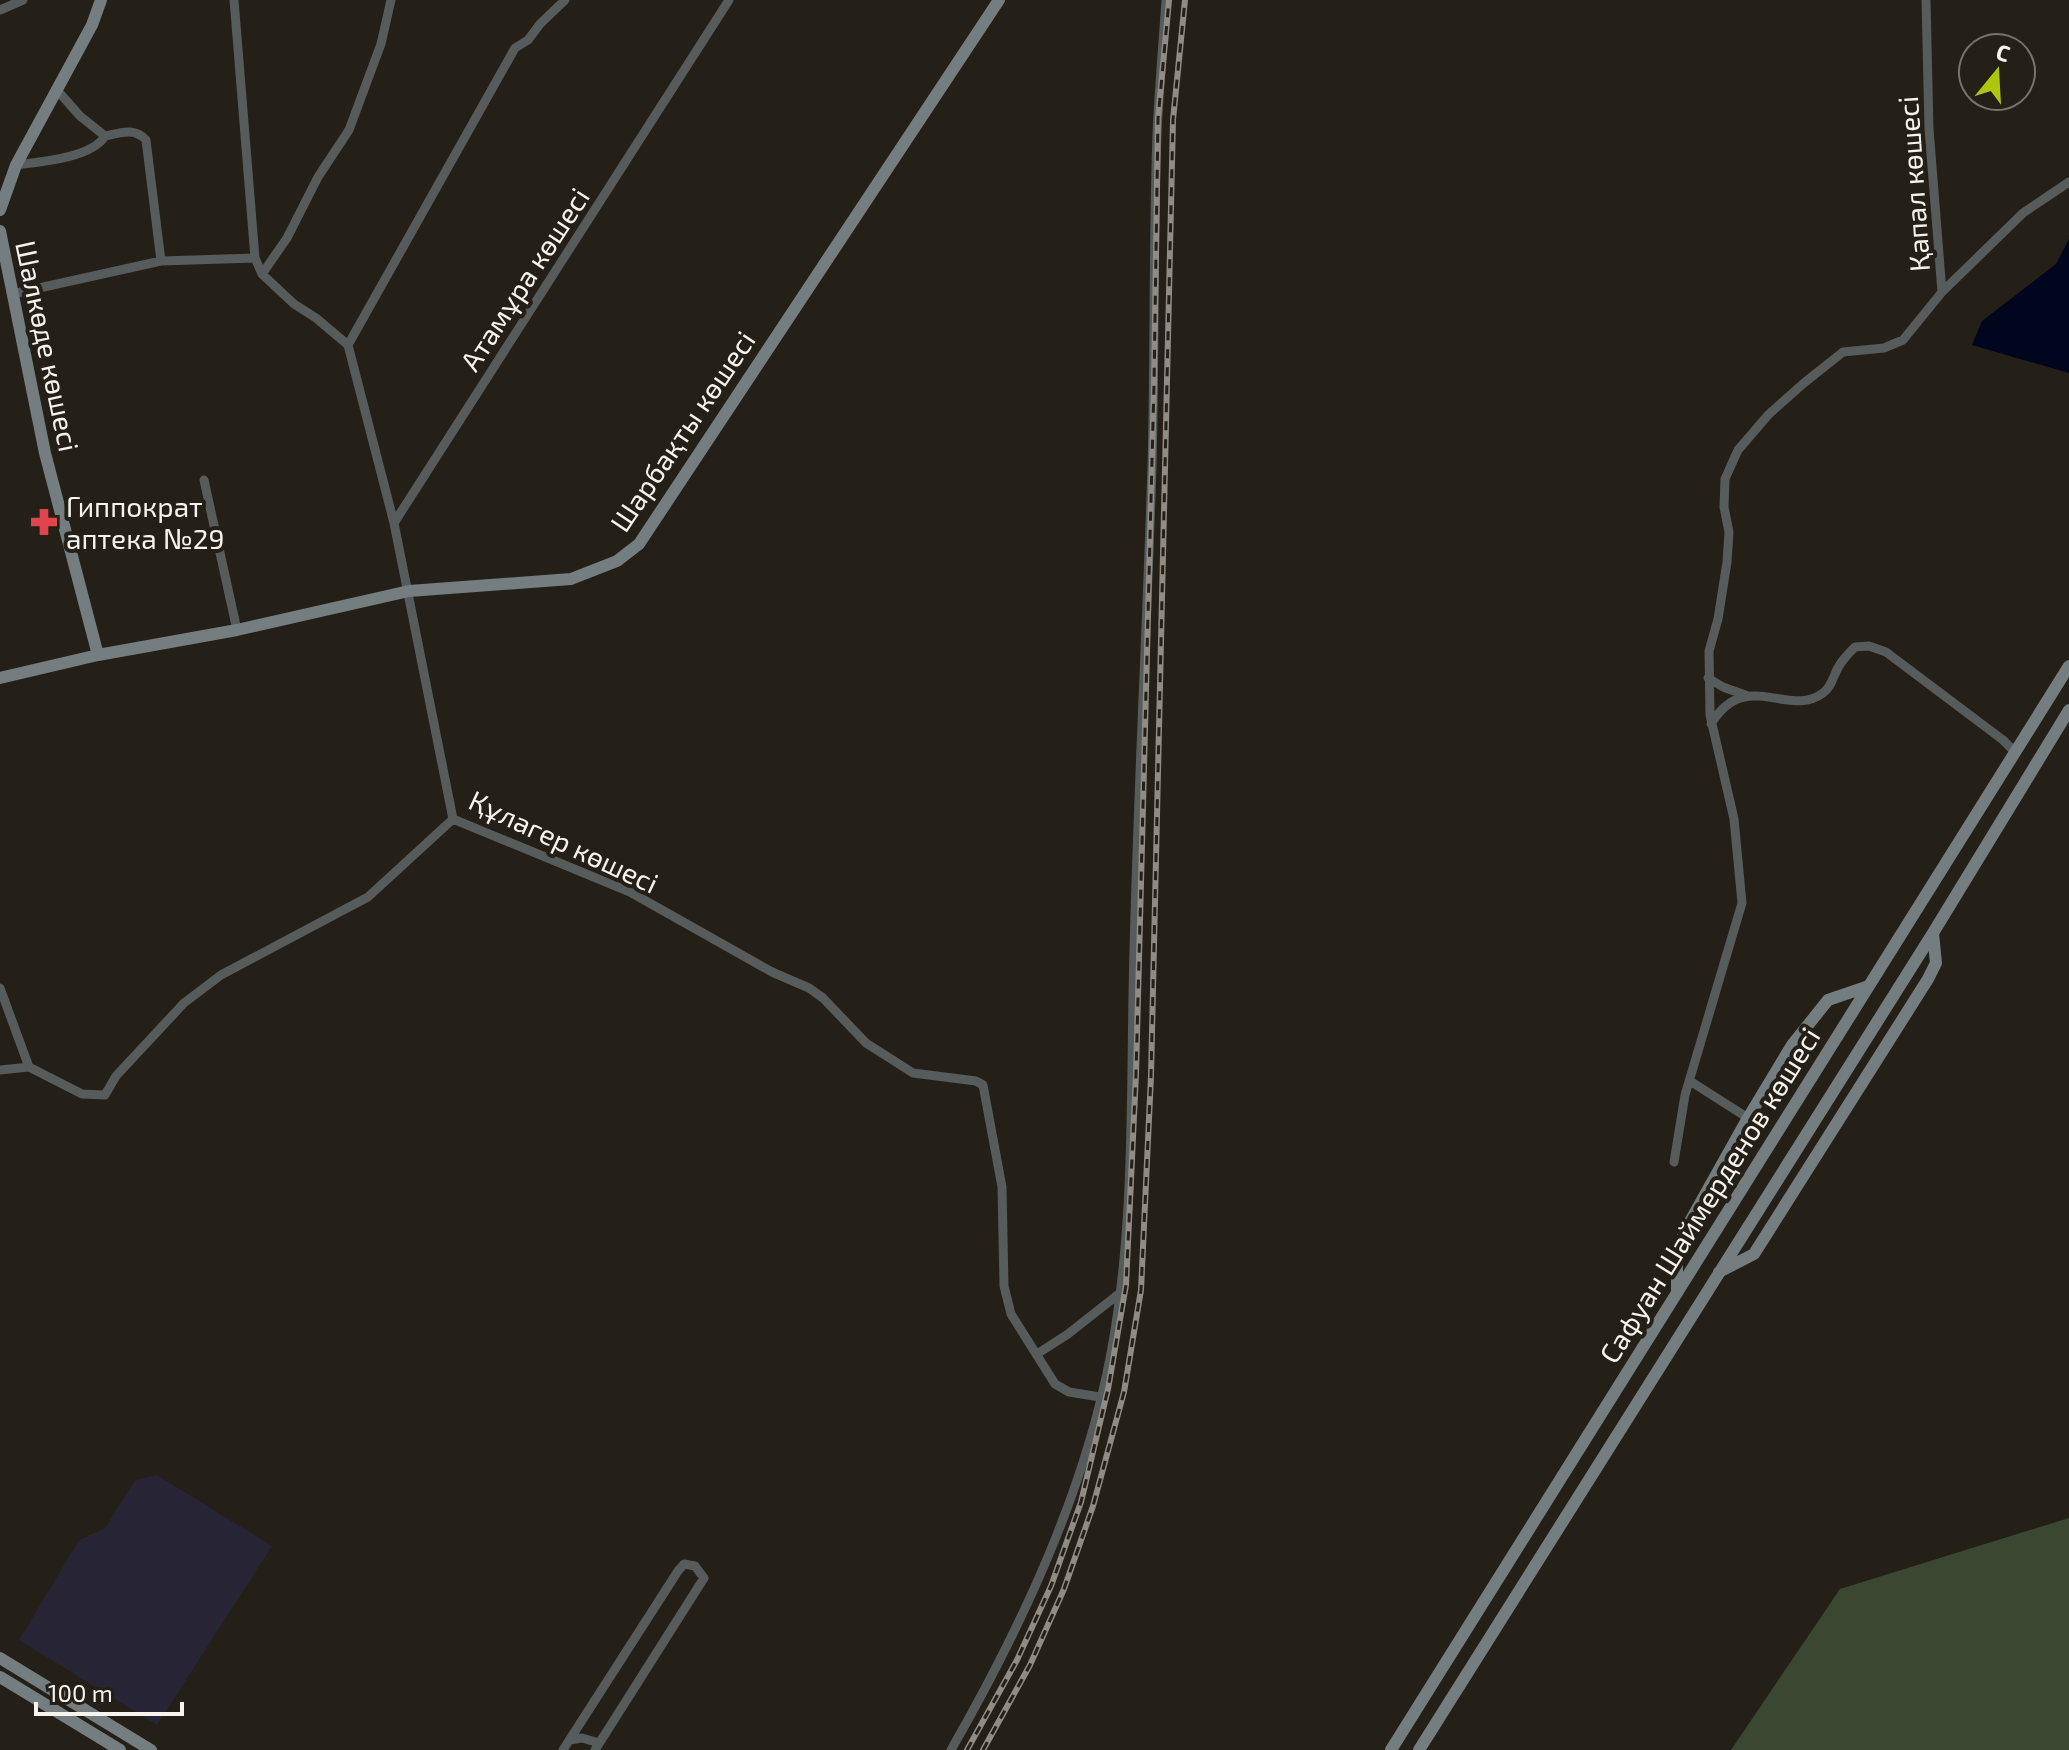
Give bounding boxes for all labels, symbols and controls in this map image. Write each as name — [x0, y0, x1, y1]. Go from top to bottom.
north arrow — [1957, 32, 2037, 112]
text: С — [1993, 38, 2014, 66]
street label: Қапал көшесі — [1890, 95, 1936, 273]
street label: Атамұра көшесі — [452, 181, 596, 377]
street label: Шалкөде көшесі — [9, 237, 87, 455]
street label: Шарбақты көшесі — [602, 324, 762, 538]
place label: Гиппократ аптека №29 — [66, 489, 225, 555]
pharmacy icon: Гиппократ аптека №29 — [29, 507, 59, 537]
street label: Құлагер көшесі — [464, 782, 664, 900]
street label: Сафуан Шаймерденов көшесі — [1591, 1021, 1827, 1369]
scale bar — [36, 1666, 182, 1716]
text: 100 m — [48, 1678, 113, 1707]

